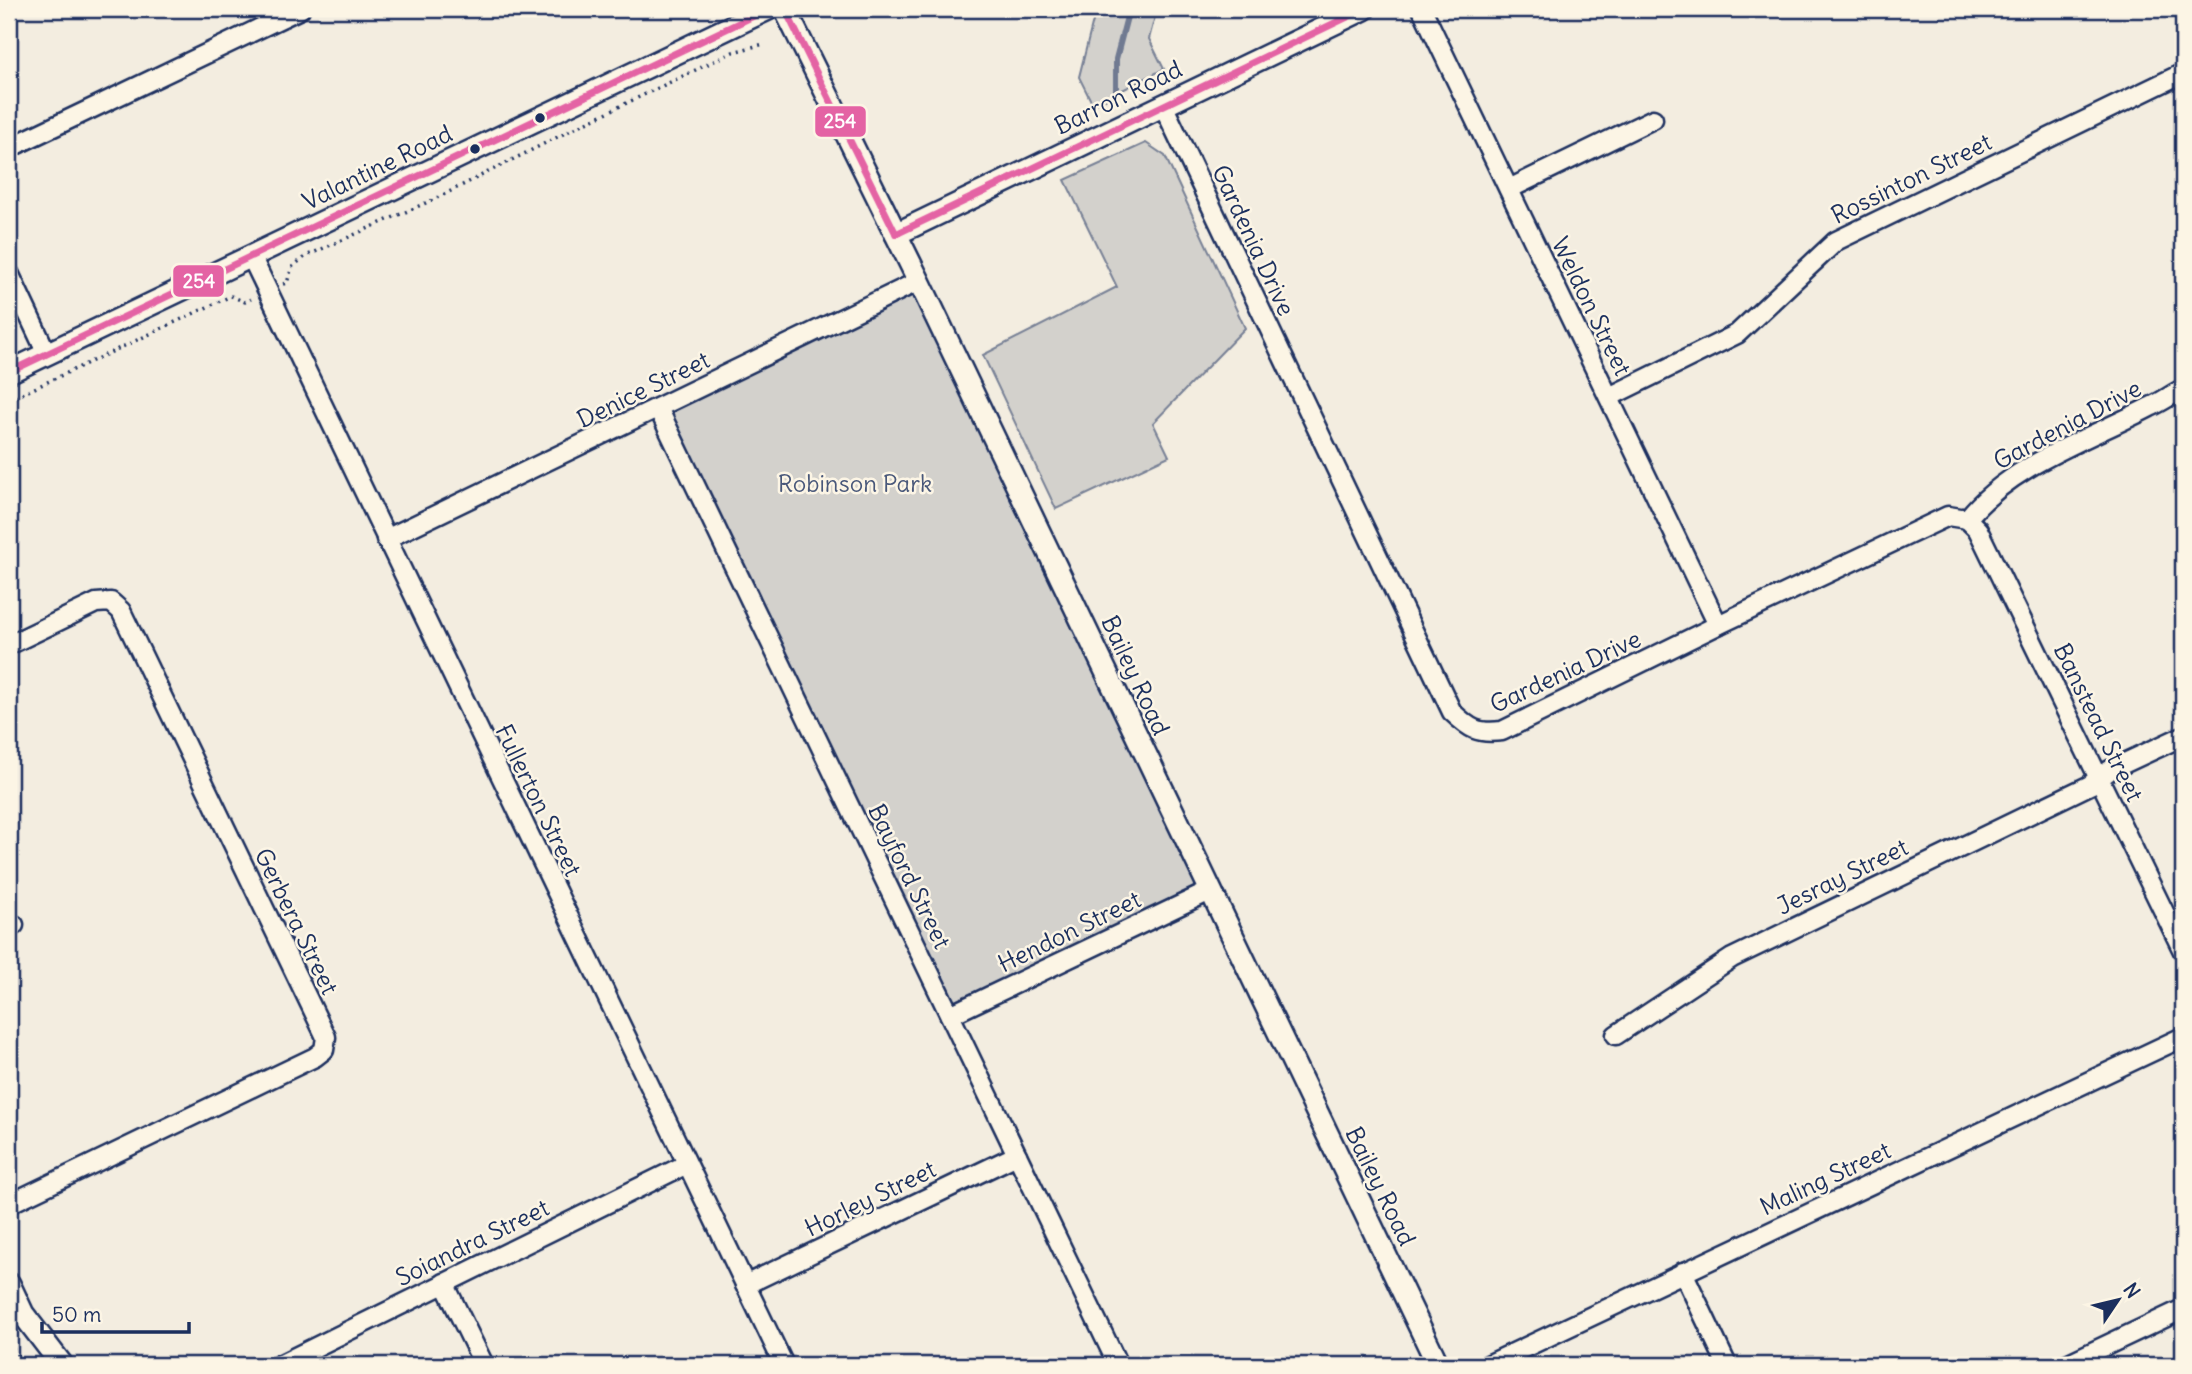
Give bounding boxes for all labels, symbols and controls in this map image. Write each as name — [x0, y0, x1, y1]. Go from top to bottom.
street label: Barron Road — [1049, 53, 1187, 141]
line badge: 254 — [814, 105, 867, 138]
text: 254 — [824, 109, 856, 133]
unlabelled marker — [533, 111, 547, 125]
street label: Valantine Road — [297, 118, 457, 216]
street label: Rossinton Street — [1826, 126, 1996, 230]
unlabelled marker — [468, 142, 482, 156]
street label: Gardenia Drive — [1206, 160, 1302, 320]
street label: Weldon Street — [1546, 232, 1638, 380]
line badge: 254 — [172, 264, 225, 298]
text: 254 — [183, 269, 215, 293]
street label: Denice Street — [572, 344, 714, 434]
street label: Gardenia Drive — [1988, 373, 2146, 475]
park label: Robinson Park — [778, 468, 932, 498]
street label: Bailey Road — [1095, 610, 1177, 740]
street label: Gardenia Drive — [1485, 623, 1645, 719]
street label: Banstead Street — [2048, 638, 2150, 806]
street label: Fullerton Street — [489, 719, 589, 881]
street label: Bayford Street — [862, 799, 958, 953]
street label: Jesray Street — [1771, 831, 1913, 921]
street label: Gerbera Street — [249, 843, 345, 999]
street label: Hendon Street — [993, 884, 1145, 978]
street label: Bailey Road — [1339, 1122, 1423, 1250]
street label: Maling Street — [1755, 1135, 1895, 1221]
street label: Horley Street — [800, 1153, 940, 1243]
street label: Soiandra Street — [390, 1192, 554, 1292]
north arrow — [2084, 1266, 2154, 1336]
text: N — [2118, 1278, 2146, 1303]
scale bar — [42, 1290, 189, 1334]
text: 50 m — [52, 1301, 101, 1328]

